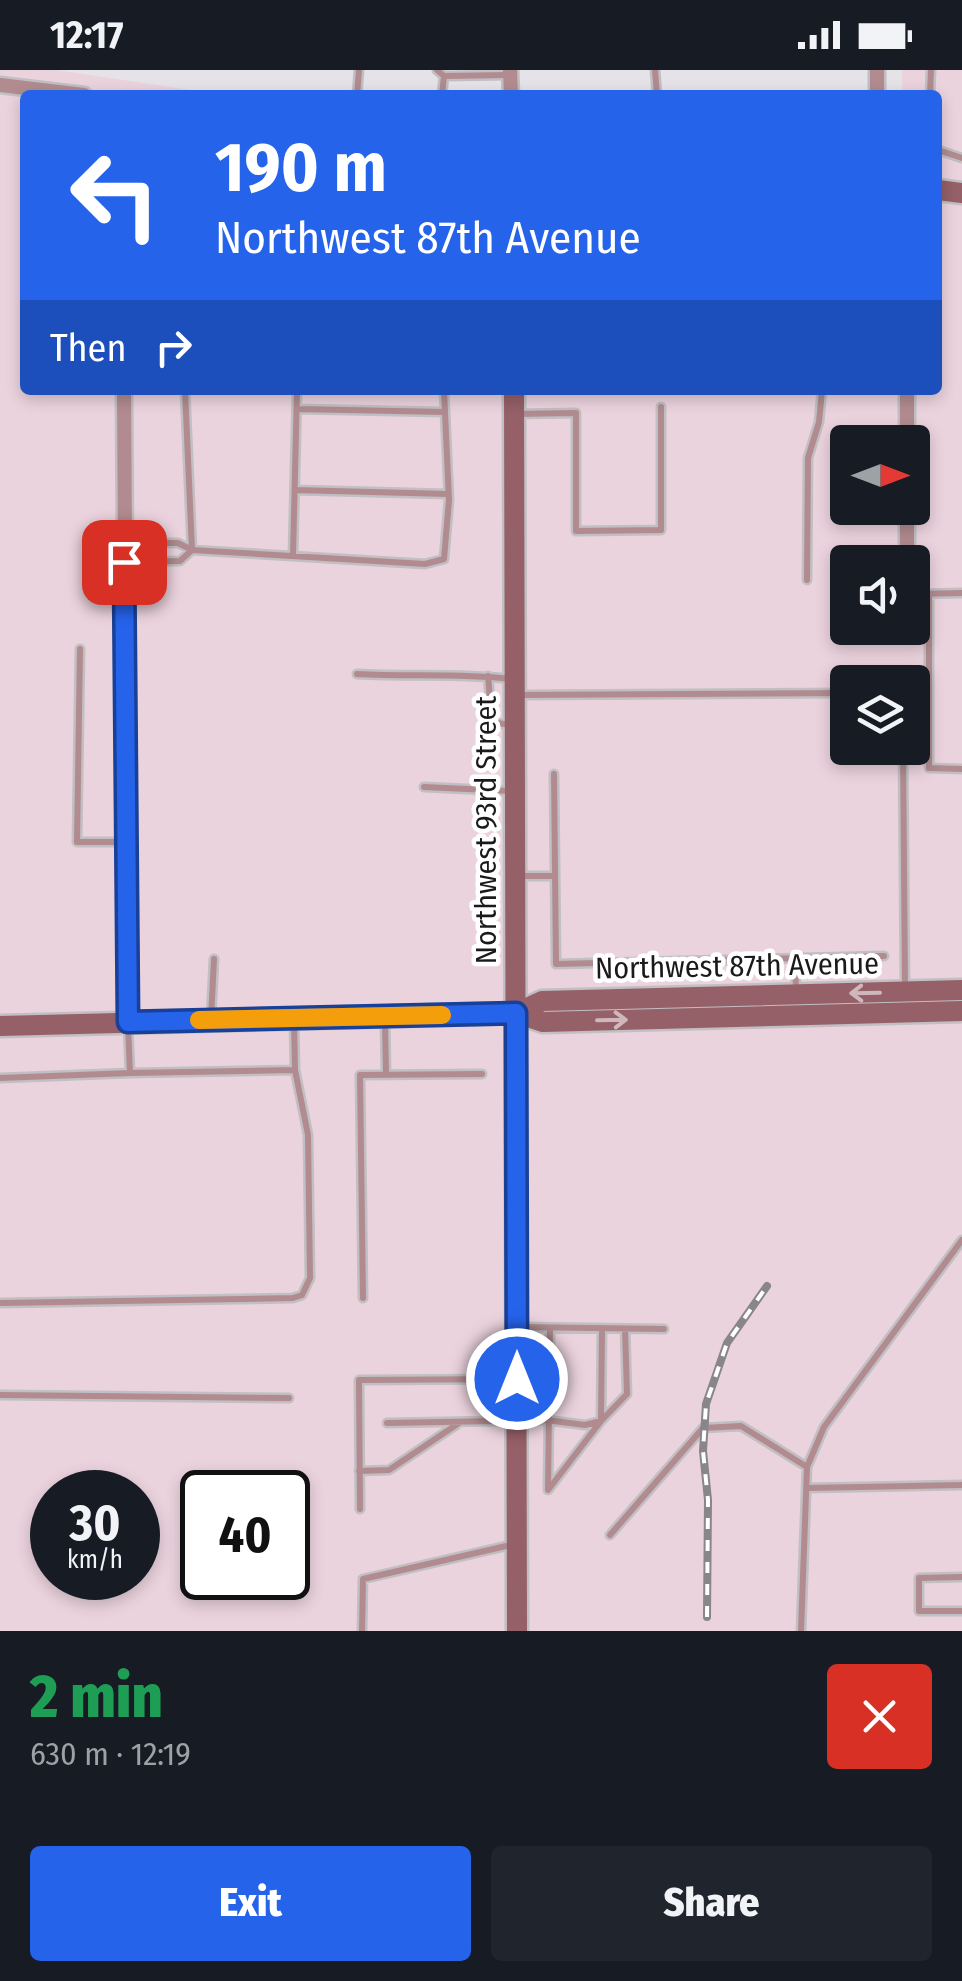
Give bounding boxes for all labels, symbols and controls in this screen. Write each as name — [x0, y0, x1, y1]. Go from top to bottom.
text: 12:17 — [50, 12, 123, 58]
text: 190 m — [215, 126, 387, 210]
icon: left — [50, 130, 180, 260]
text: Northwest 87th Avenue — [215, 211, 641, 265]
icon: right — [146, 320, 201, 375]
text: Then — [50, 325, 126, 371]
north arrow — [830, 425, 930, 525]
map controls — [830, 425, 930, 765]
pin — [82, 520, 167, 605]
icon: arrive — [97, 535, 152, 590]
button: sound — [830, 545, 930, 645]
button: layers — [830, 665, 930, 765]
street label: Northwest 93rd Street — [468, 696, 504, 964]
street label: Northwest 87th Avenue — [595, 946, 879, 986]
one-way arrow — [849, 983, 881, 1002]
one-way arrow — [595, 1011, 627, 1030]
position arrow — [465, 1327, 569, 1431]
speed limit sign: 40 — [180, 1470, 310, 1600]
text: 30 — [70, 1493, 120, 1553]
text: km/h — [67, 1545, 123, 1575]
text: 2 min — [30, 1661, 163, 1733]
button: close — [827, 1664, 932, 1769]
text: 630 m · 12:19 — [30, 1735, 191, 1773]
button: Exit — [30, 1846, 471, 1961]
button: Share — [491, 1846, 932, 1961]

